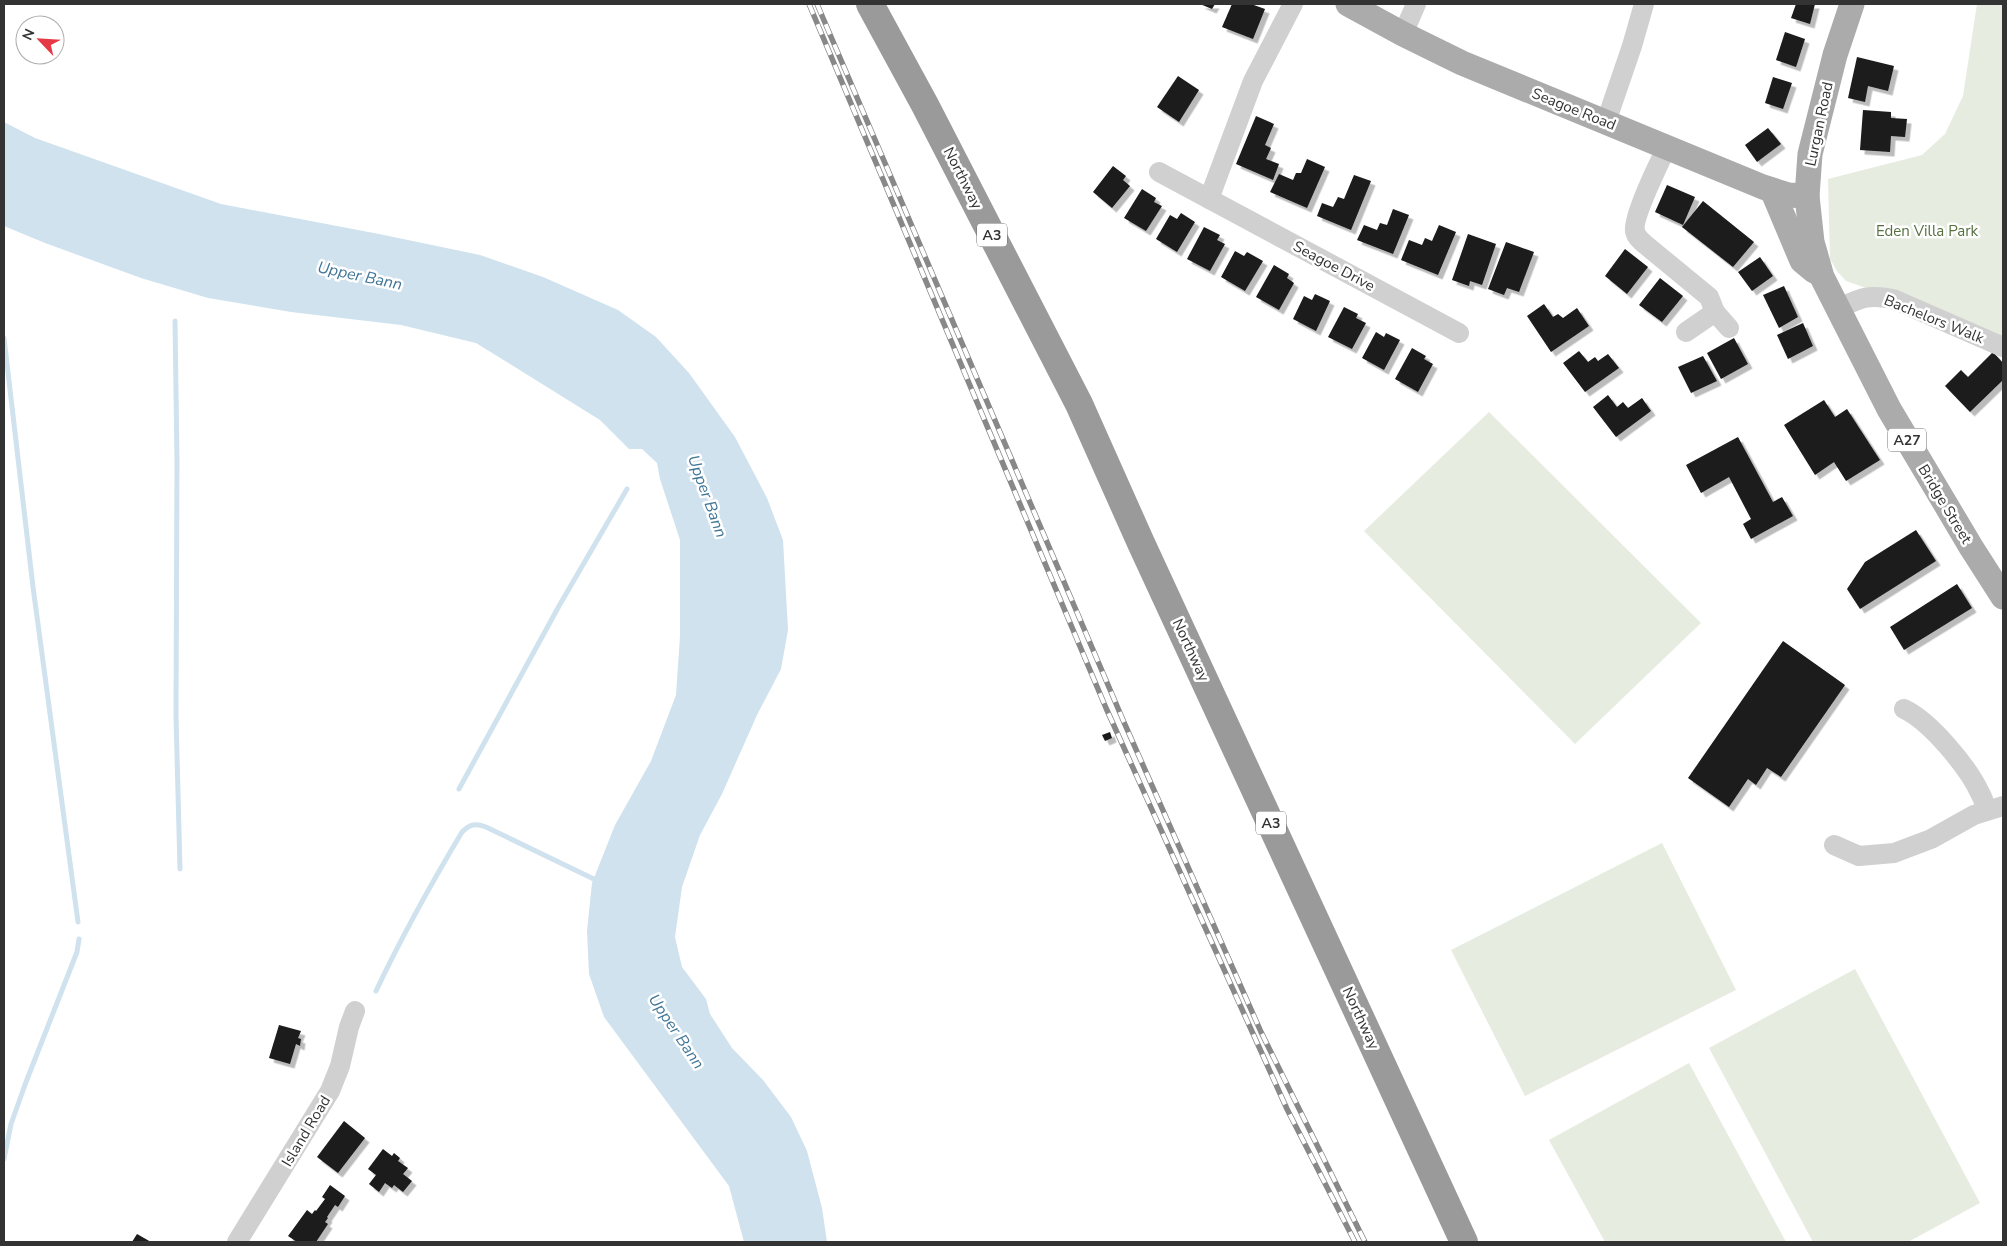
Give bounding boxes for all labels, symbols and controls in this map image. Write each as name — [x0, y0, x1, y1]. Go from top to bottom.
north arrow — [15, 15, 65, 65]
text: N — [18, 26, 39, 43]
street label: Lurgan Road — [1800, 80, 1838, 168]
street label: Seagoe Road — [1529, 83, 1619, 135]
street label: Northway — [939, 144, 987, 213]
park label: Eden Villa Park — [1876, 221, 1979, 241]
road number: A3 — [977, 224, 1007, 246]
street label: Seagoe Drive — [1290, 236, 1378, 296]
water label: Upper Bann — [315, 256, 404, 296]
street label: Bachelors Walk — [1881, 290, 1987, 348]
road number: A27 — [1888, 428, 1926, 452]
water label: Upper Bann — [682, 452, 732, 541]
street label: Bridge Street — [1913, 461, 1977, 548]
street label: Northway — [1168, 615, 1214, 685]
road number: A3 — [1256, 811, 1286, 834]
street label: Northway — [1338, 983, 1384, 1053]
water label: Upper Bann — [643, 990, 709, 1073]
street label: Island Road — [277, 1092, 335, 1170]

